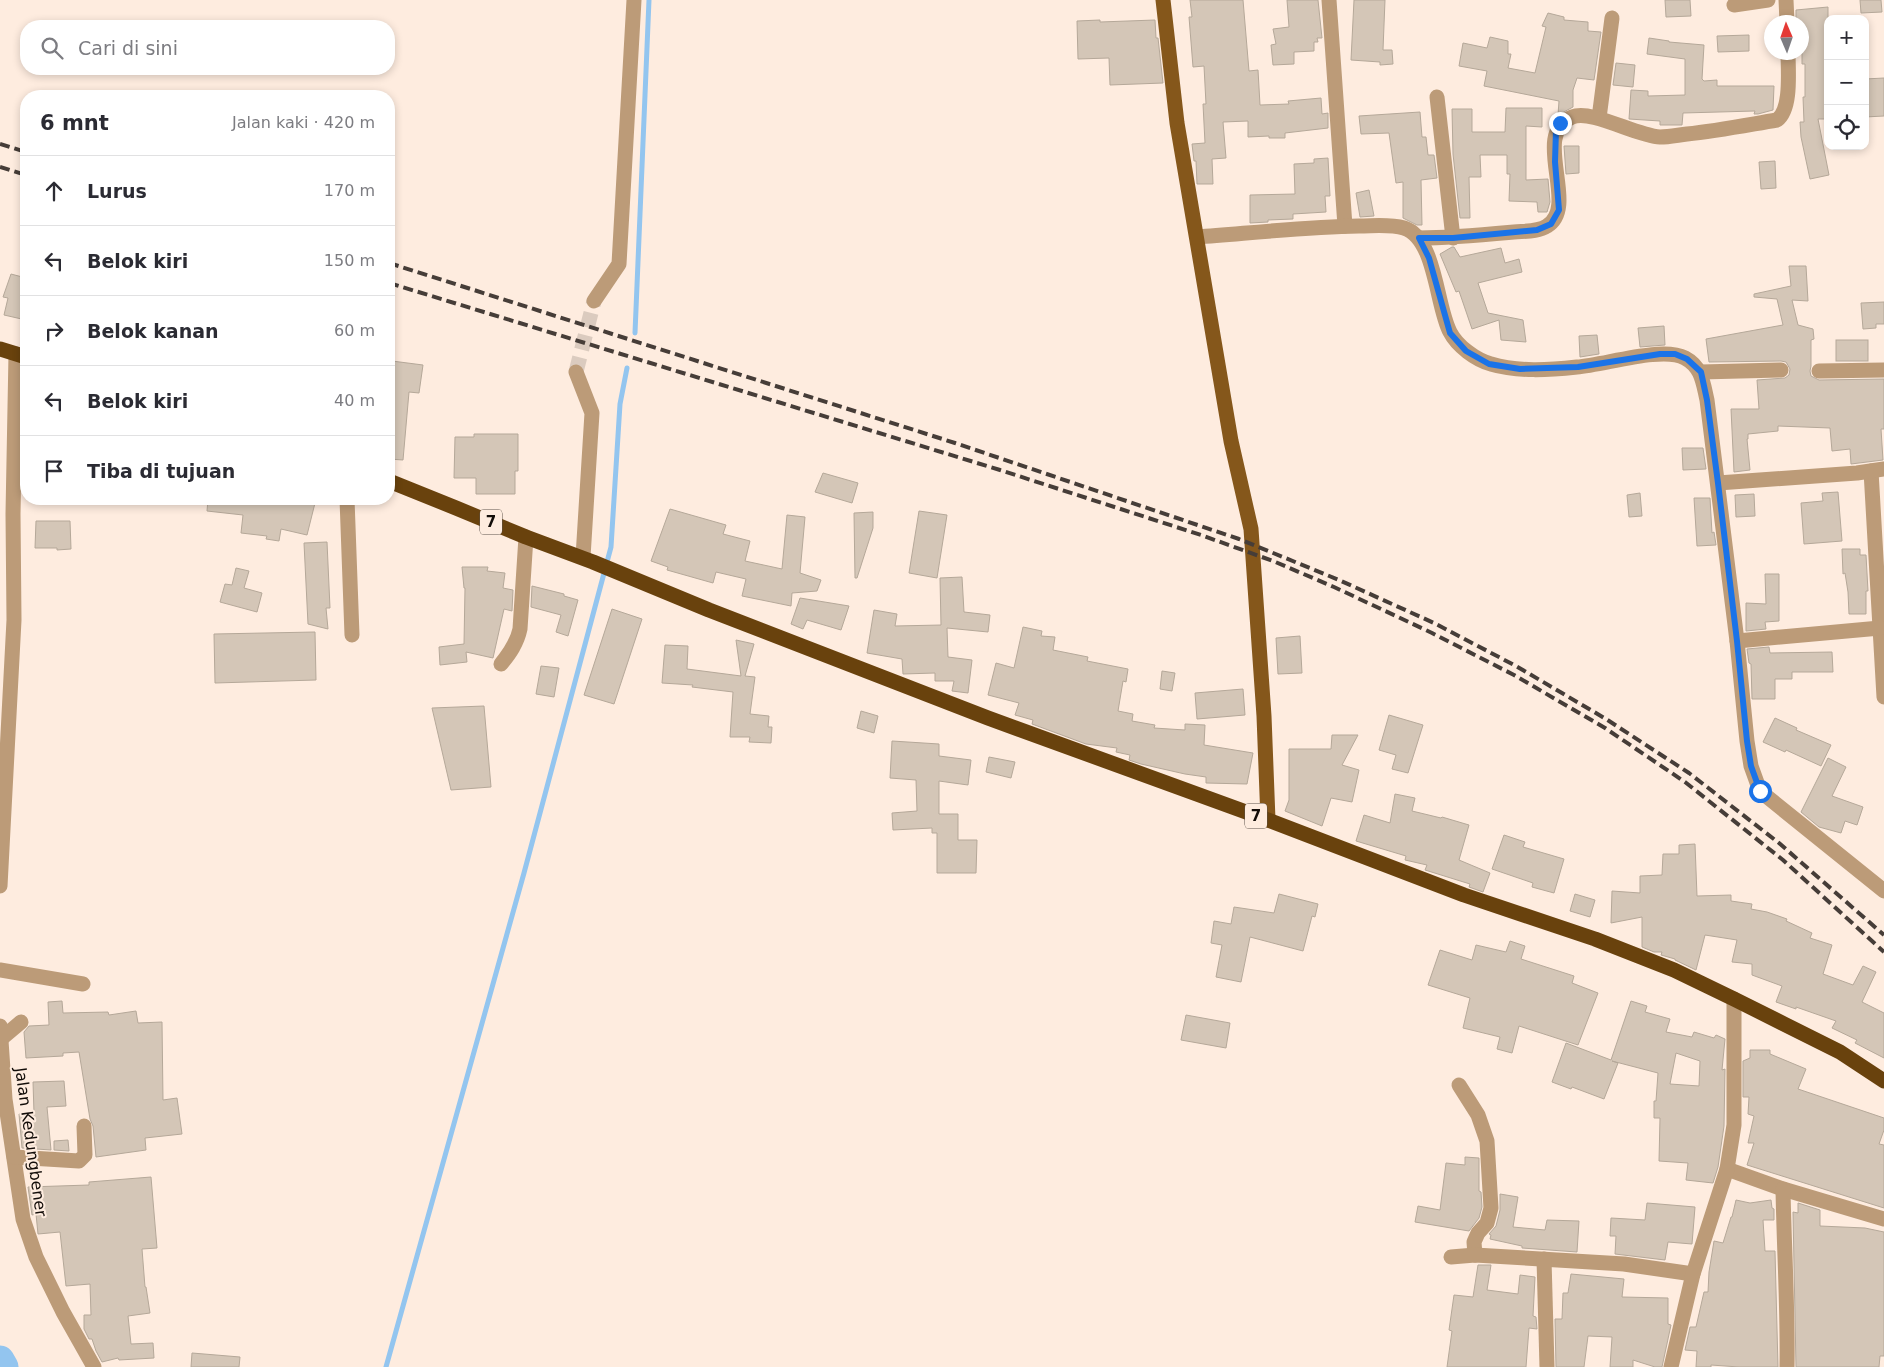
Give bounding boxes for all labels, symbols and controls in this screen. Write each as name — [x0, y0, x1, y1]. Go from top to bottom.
north arrow — [1764, 15, 1809, 60]
map controls — [1824, 15, 1869, 150]
button: + — [1824, 15, 1869, 60]
search box — [20, 20, 395, 75]
icon: search — [38, 34, 66, 62]
text: Cari di sini — [78, 37, 178, 59]
button: − — [1824, 60, 1869, 105]
button: locate — [1824, 105, 1869, 150]
text: 6 mnt — [40, 111, 109, 135]
route end — [1549, 112, 1572, 135]
text: Jalan kaki · 420 m — [232, 113, 375, 132]
icon: ahead — [40, 177, 68, 205]
text: Lurus — [87, 180, 147, 202]
text: 170 m — [324, 181, 375, 200]
icon: left — [40, 247, 68, 275]
text: Belok kiri — [87, 250, 188, 272]
text: 150 m — [324, 251, 375, 270]
icon: right — [40, 317, 68, 345]
text: Belok kanan — [87, 320, 219, 342]
text: 60 m — [334, 321, 375, 340]
icon: left — [40, 387, 68, 415]
text: Belok kiri — [87, 390, 188, 412]
text: 40 m — [334, 391, 375, 410]
icon: arrive — [40, 457, 68, 485]
text: Tiba di tujuan — [87, 460, 235, 482]
road number: 7 — [480, 510, 502, 534]
route start — [1749, 780, 1772, 803]
road number: 7 — [1245, 804, 1267, 828]
street label: Jalan Kedungbener — [11, 1065, 51, 1218]

